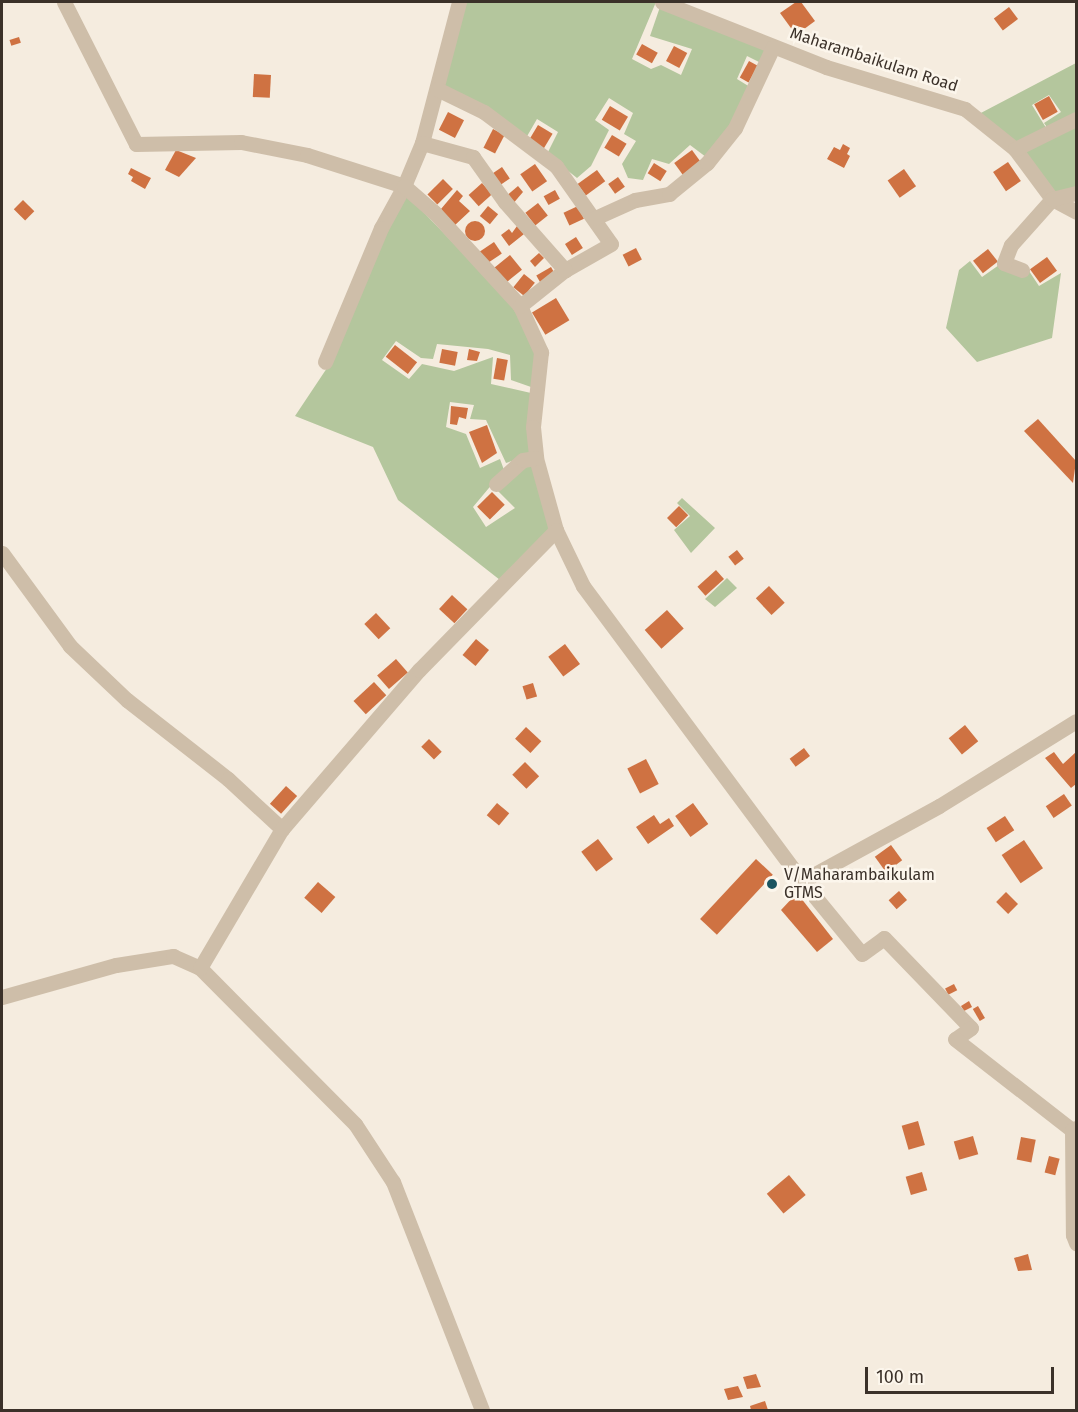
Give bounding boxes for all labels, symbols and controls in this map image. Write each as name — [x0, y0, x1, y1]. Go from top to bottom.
street label: Maharambaikulam Road — [788, 24, 960, 96]
place label: V/Maharambaikulam GTMS — [784, 865, 935, 903]
marker: V/Maharambaikulam GTMS — [765, 877, 779, 891]
scale bar — [868, 1355, 1057, 1393]
text: 100 m — [876, 1366, 924, 1388]

